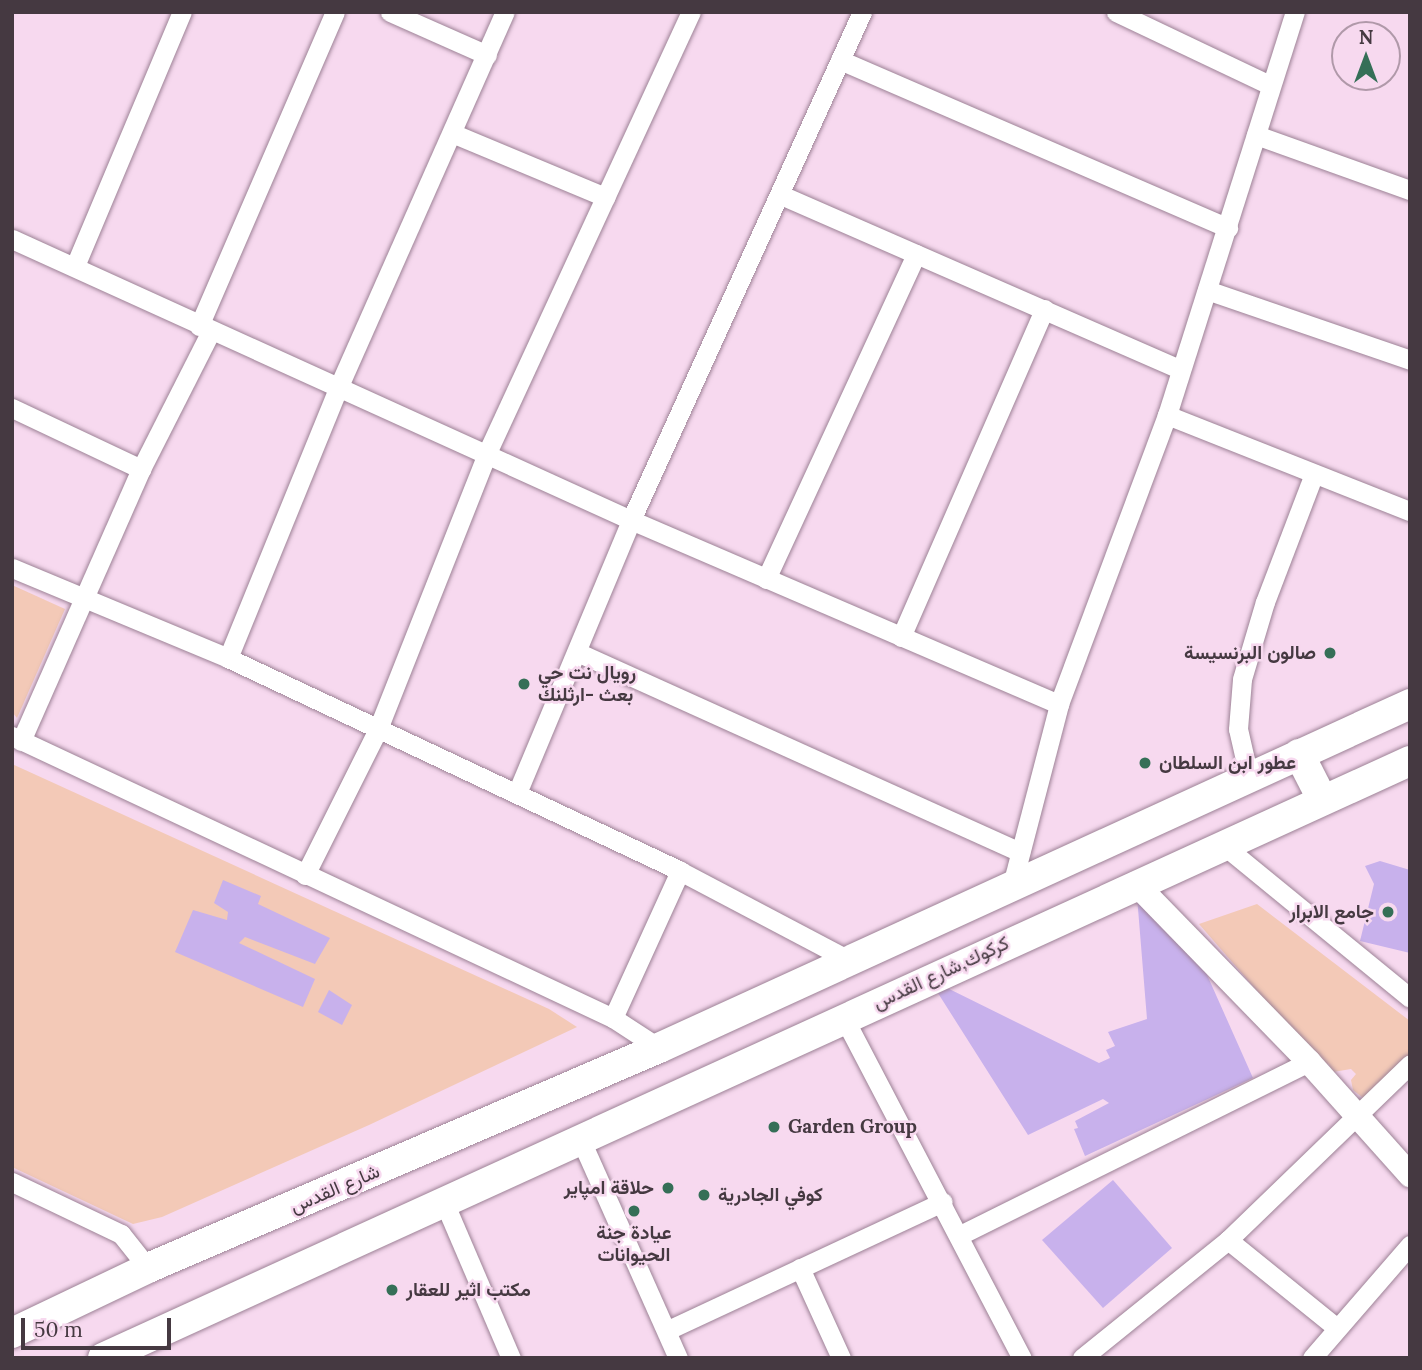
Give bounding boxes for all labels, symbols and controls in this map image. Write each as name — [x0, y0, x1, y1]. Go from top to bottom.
north arrow — [1331, 21, 1401, 91]
text: N — [1359, 25, 1373, 49]
place label: صالون البرنسيسة — [1184, 642, 1316, 664]
marker: صالون البرنسيسة — [1322, 645, 1338, 661]
place label: رويال نت حي بعث -ارثلنك — [538, 662, 636, 706]
marker: رويال نت حي بعث -ارثلنك — [516, 676, 532, 692]
place label: عطور ابن السلطان — [1159, 752, 1296, 774]
marker: عطور ابن السلطان — [1137, 755, 1153, 771]
place label: جامع الابرار — [1289, 901, 1374, 923]
marker: جامع الابرار — [1380, 904, 1396, 920]
street label: كركوك,شارع القدس — [869, 931, 1013, 1015]
place label: Garden Group — [788, 1116, 917, 1138]
marker: Garden Group — [766, 1119, 782, 1135]
street label: شارع القدس — [287, 1160, 383, 1218]
place label: حلاقة امپاير — [564, 1177, 654, 1199]
marker: حلاقة امپاير — [660, 1180, 676, 1196]
place label: كوفي الجادرية — [718, 1184, 823, 1206]
marker: كوفي الجادرية — [696, 1187, 712, 1203]
marker: عيادة جنة الحيوانات — [626, 1203, 642, 1219]
place label: عيادة جنة الحيوانات — [596, 1222, 672, 1266]
place label: مكتب اثير للعقار — [406, 1279, 531, 1301]
marker: مكتب اثير للعقار — [384, 1282, 400, 1298]
scale bar — [24, 1304, 175, 1348]
text: 50 m — [34, 1316, 83, 1343]

